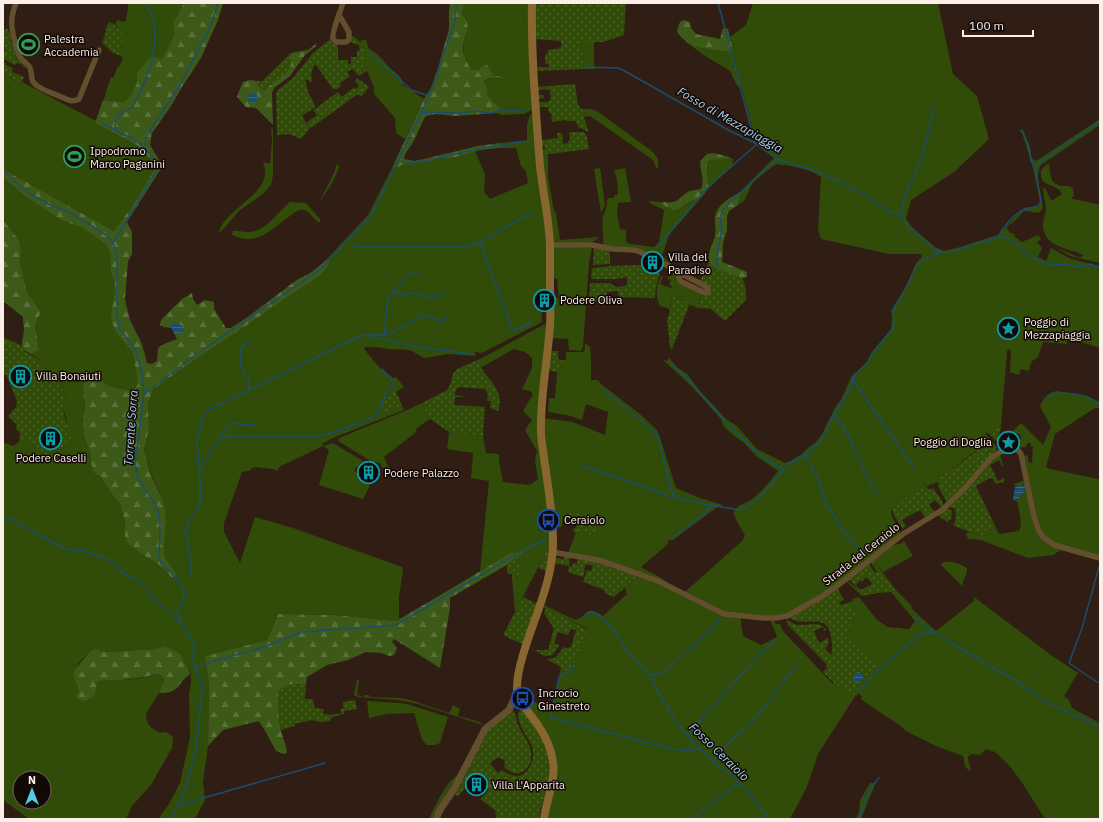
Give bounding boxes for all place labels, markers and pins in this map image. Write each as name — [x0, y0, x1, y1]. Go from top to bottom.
sports icon: Palestra Accademia — [15, 32, 41, 58]
place label: Palestra Accademia — [44, 32, 99, 59]
sports icon: Ippodromo Marco Paganini — [62, 144, 88, 170]
place label: Ippodromo Marco Paganini — [90, 144, 165, 171]
building icon: Villa del Paradiso — [639, 250, 665, 276]
place label: Villa del Paradiso — [668, 250, 711, 277]
building icon: Podere Oliva — [531, 287, 557, 313]
place label: Podere Oliva — [560, 293, 622, 307]
place icon: Poggio di Mezzapiaggia — [996, 315, 1022, 341]
place label: Poggio di Mezzapiaggia — [1024, 315, 1090, 342]
building icon: Villa Bonaiuti — [7, 363, 33, 389]
place label: Villa Bonaiuti — [36, 369, 101, 383]
building icon: Podere Caselli — [38, 425, 64, 451]
place icon: Poggio di Doglia — [995, 429, 1021, 455]
place label: Poggio di Doglia — [914, 435, 992, 449]
place label: Podere Caselli — [16, 451, 86, 465]
building icon: Podere Palazzo — [356, 460, 382, 486]
place label: Podere Palazzo — [384, 466, 459, 480]
bus stop icon: Ceraiolo — [536, 507, 562, 533]
place label: Ceraiolo — [564, 513, 605, 527]
bus stop icon: Incrocio Ginestreto — [509, 686, 535, 712]
place label: Incrocio Ginestreto — [538, 686, 590, 713]
building icon: Villa L'Apparita — [464, 772, 490, 798]
place label: Villa L'Apparita — [492, 778, 565, 792]

